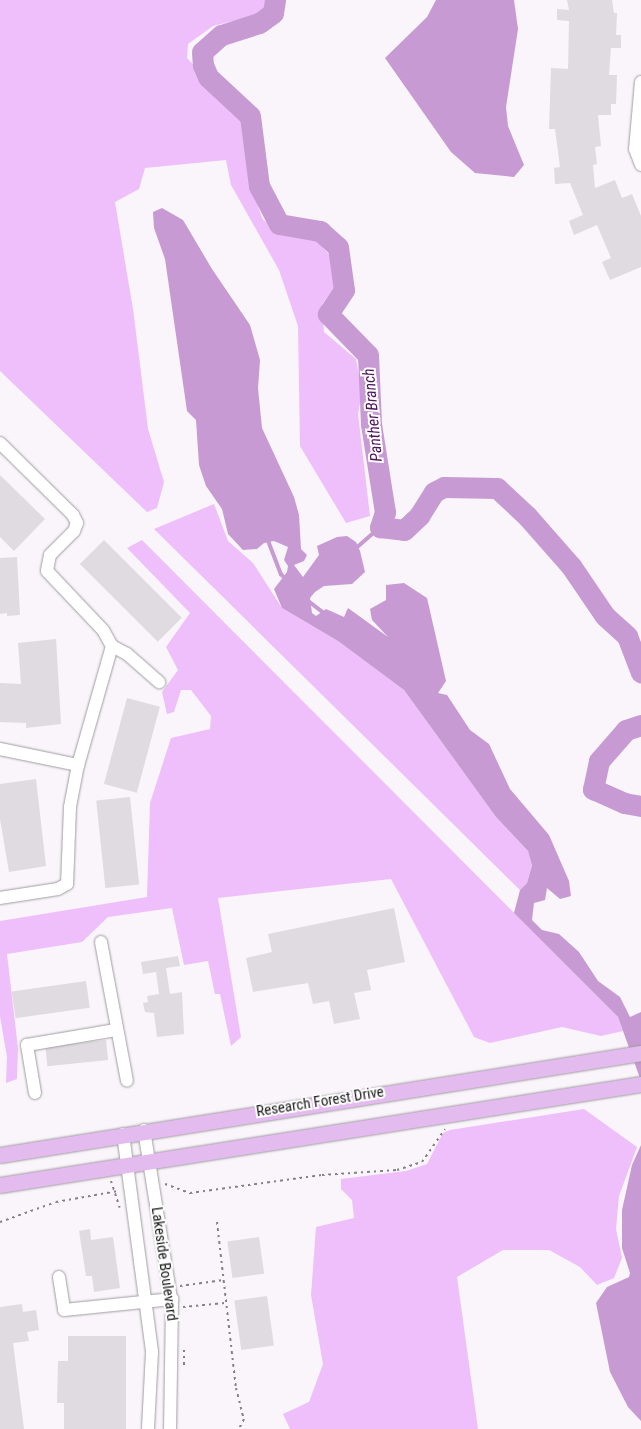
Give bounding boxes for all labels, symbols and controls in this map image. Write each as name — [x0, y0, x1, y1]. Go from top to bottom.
water label: Panther Branch — [359, 367, 387, 463]
street label: Research Forest Drive — [255, 1083, 385, 1121]
street label: Lakeside Boulevard — [147, 1206, 181, 1322]

